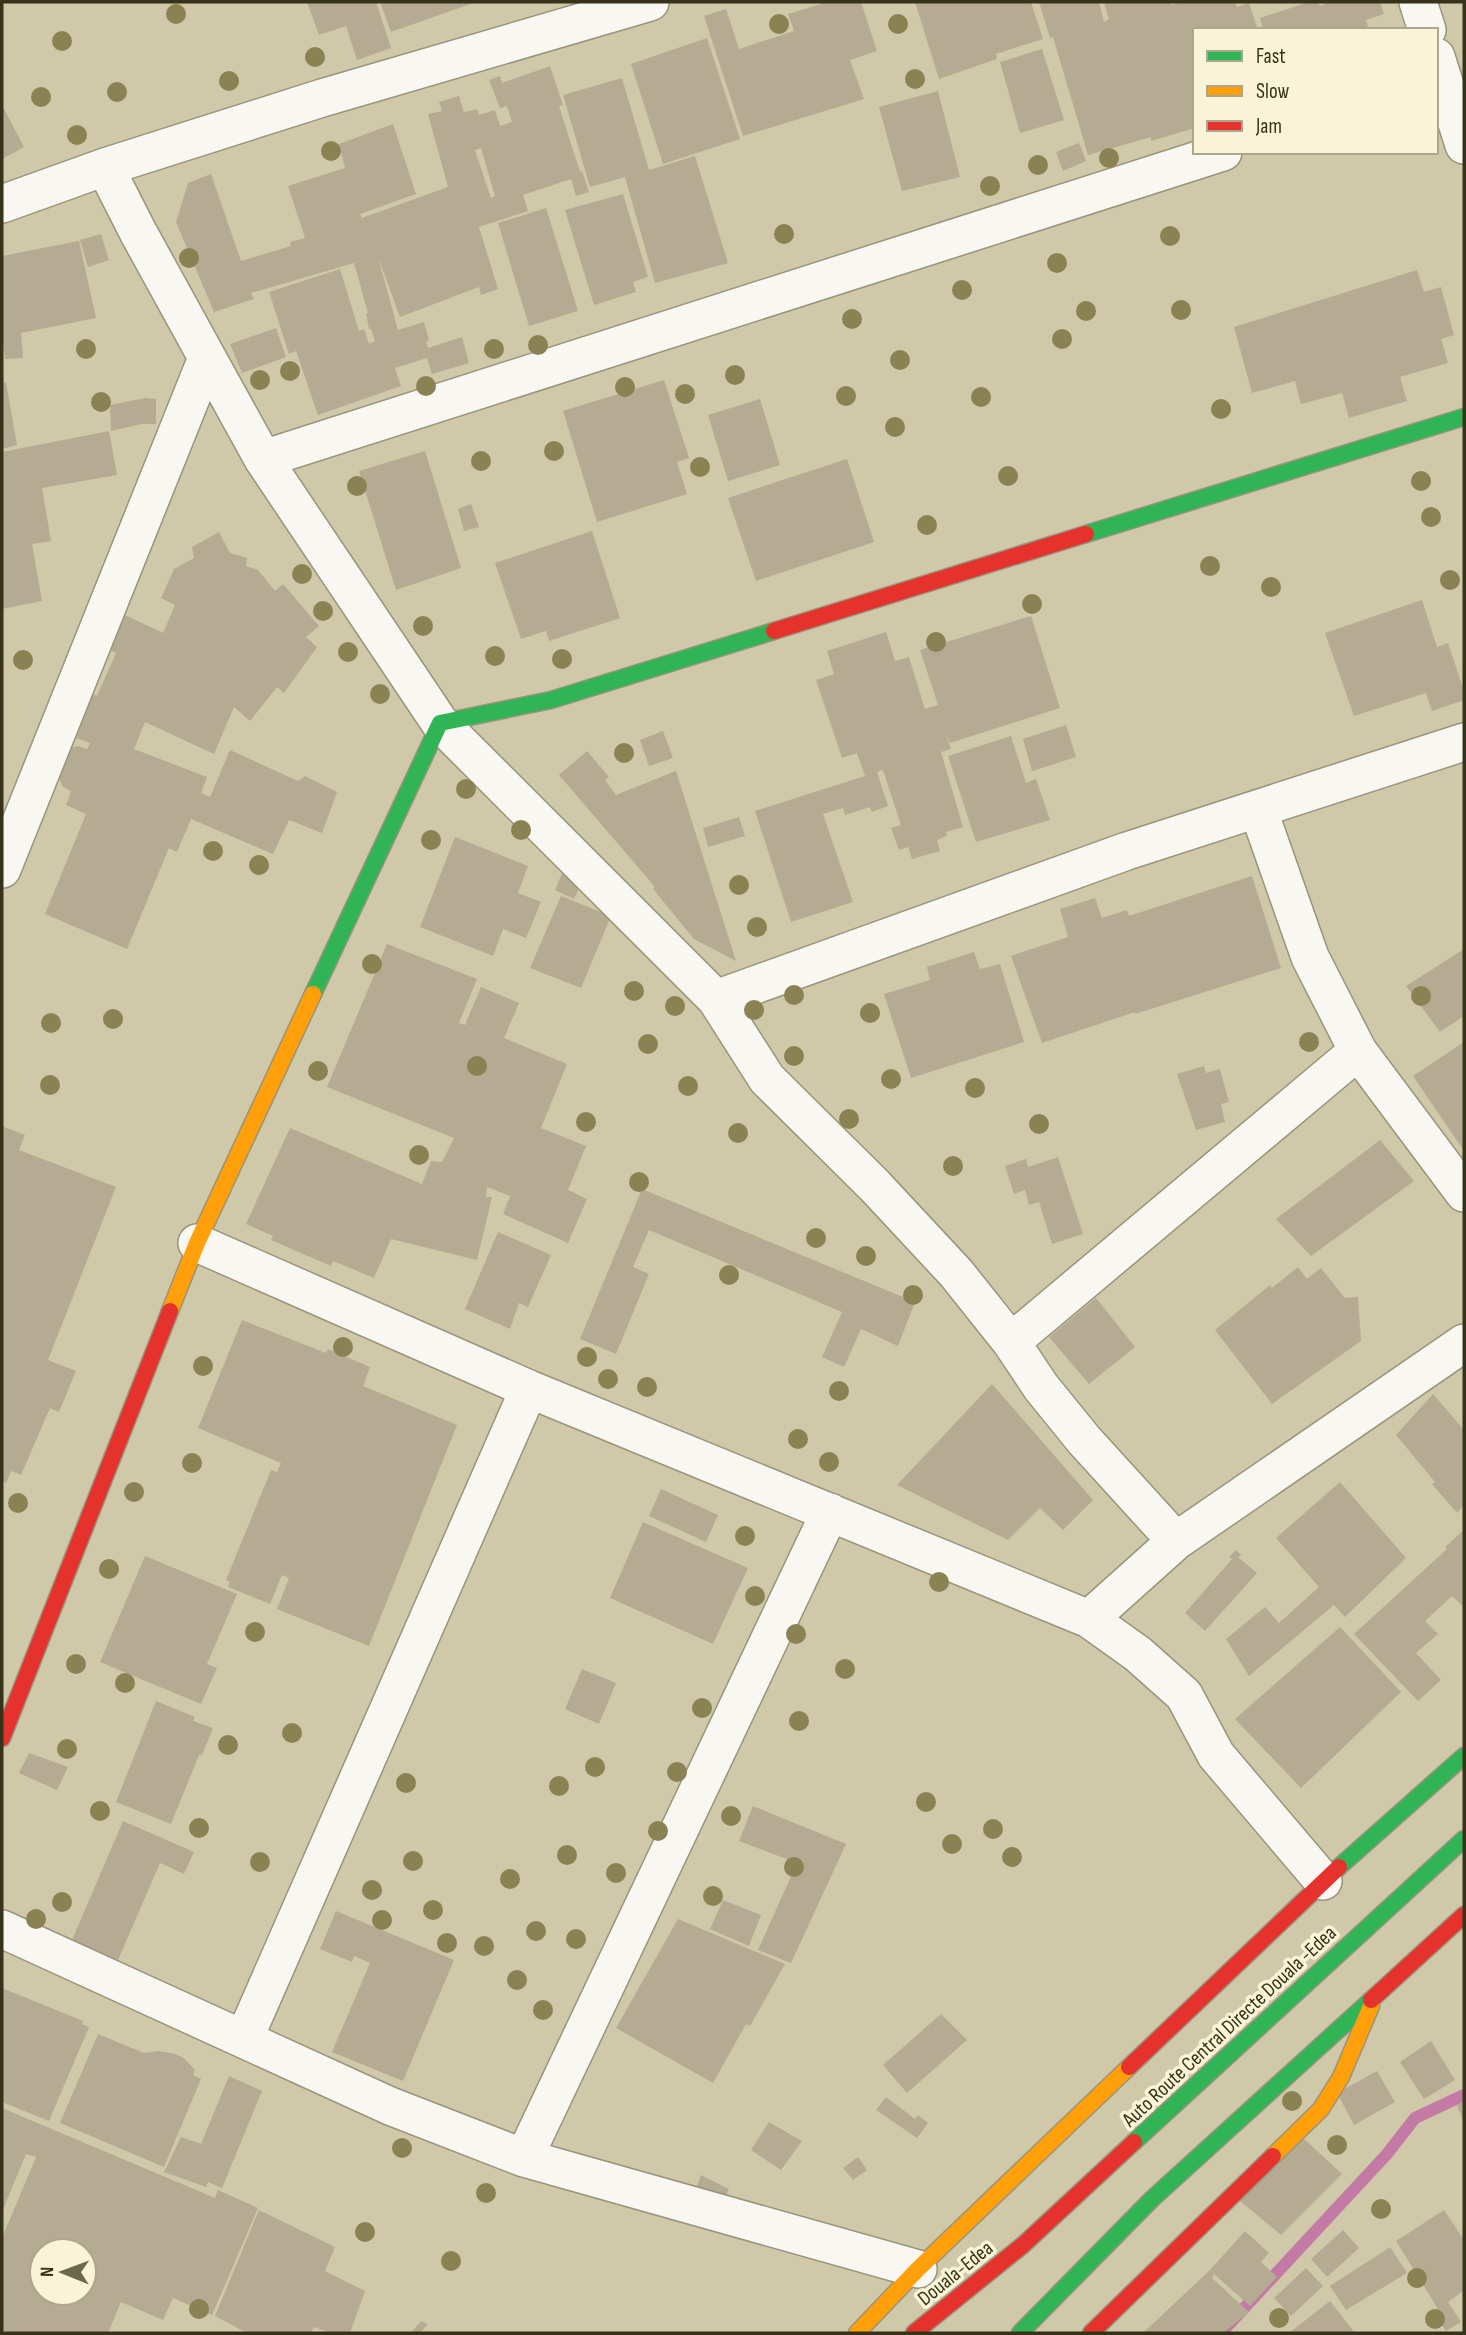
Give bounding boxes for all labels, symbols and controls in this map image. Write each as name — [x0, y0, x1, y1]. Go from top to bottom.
legend — [1193, 28, 1438, 154]
text: Fast — [1256, 44, 1286, 69]
text: Slow — [1256, 79, 1290, 104]
text: Jam — [1255, 114, 1282, 139]
street label: Auto Route Central Directe Douala -Edea — [1116, 1921, 1342, 2133]
street label: Douala-Edea — [913, 2236, 998, 2311]
north arrow — [28, 2237, 98, 2307]
text: N — [36, 2266, 59, 2277]

